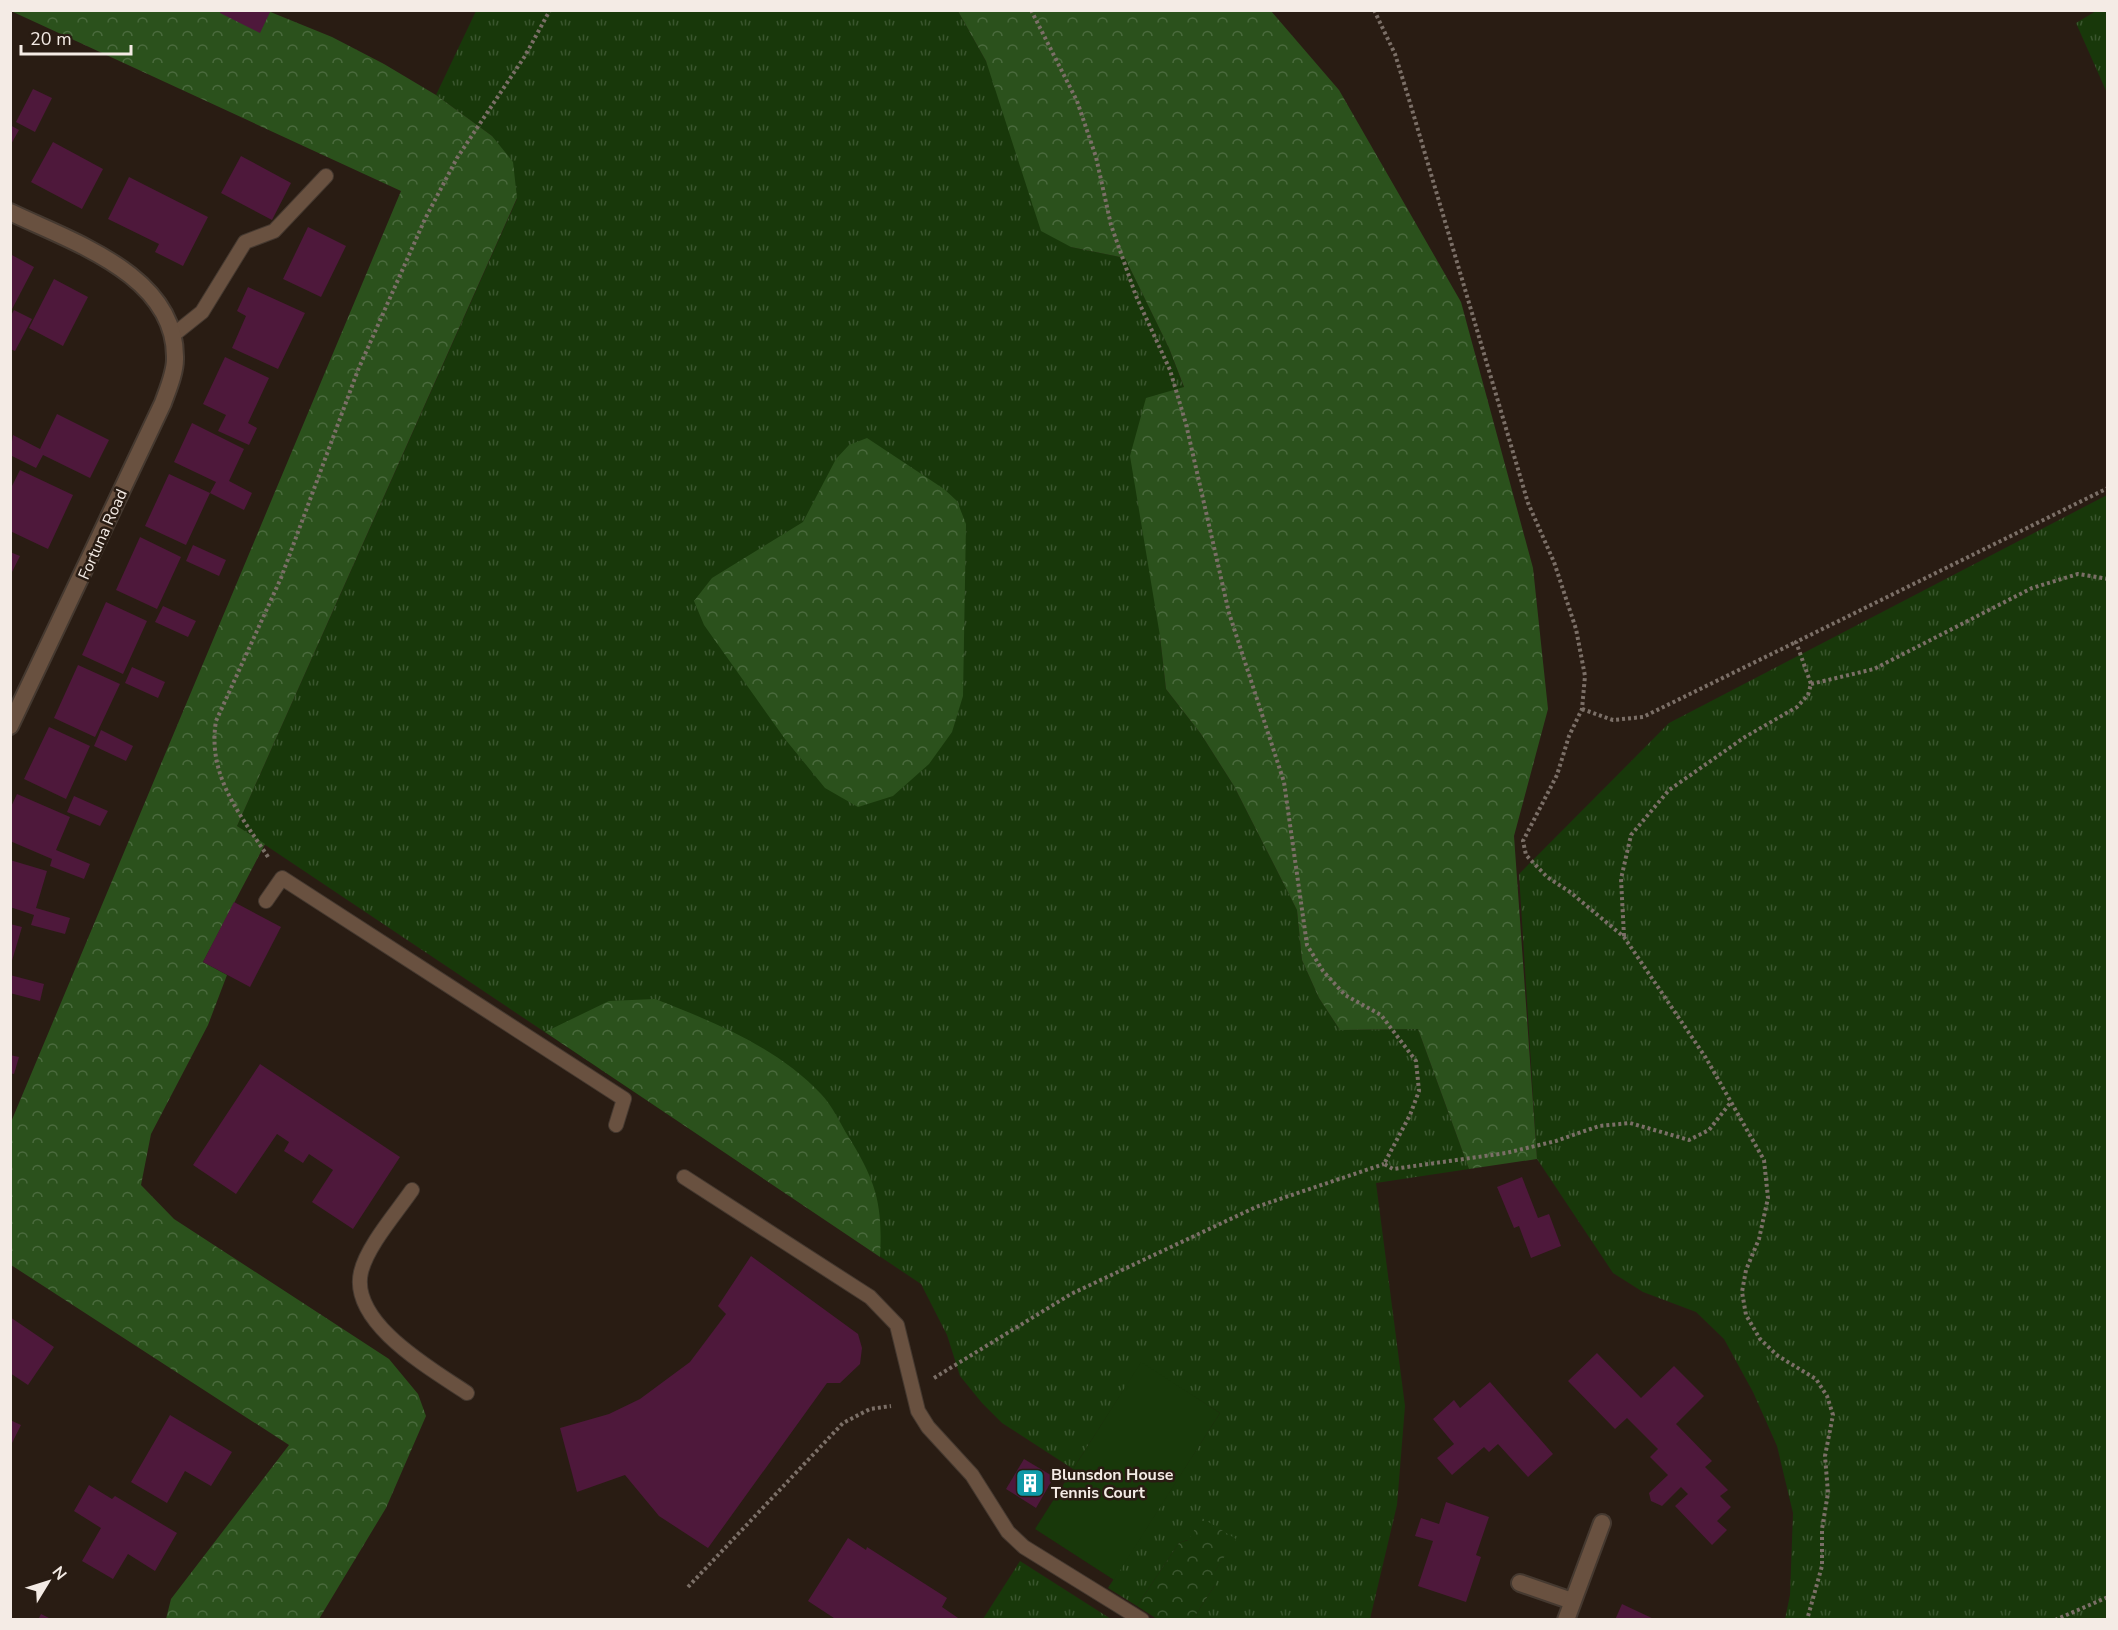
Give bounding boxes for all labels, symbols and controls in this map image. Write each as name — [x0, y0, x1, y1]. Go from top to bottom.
scale bar — [21, 18, 130, 56]
text: 20 m — [30, 27, 72, 51]
street label: Fortuna Road — [73, 486, 133, 583]
place label: Blunsdon House Tennis Court — [1051, 1464, 1174, 1504]
building icon: Blunsdon House Tennis Court — [1014, 1467, 1046, 1499]
north arrow — [18, 1552, 78, 1612]
text: N — [47, 1562, 71, 1585]

